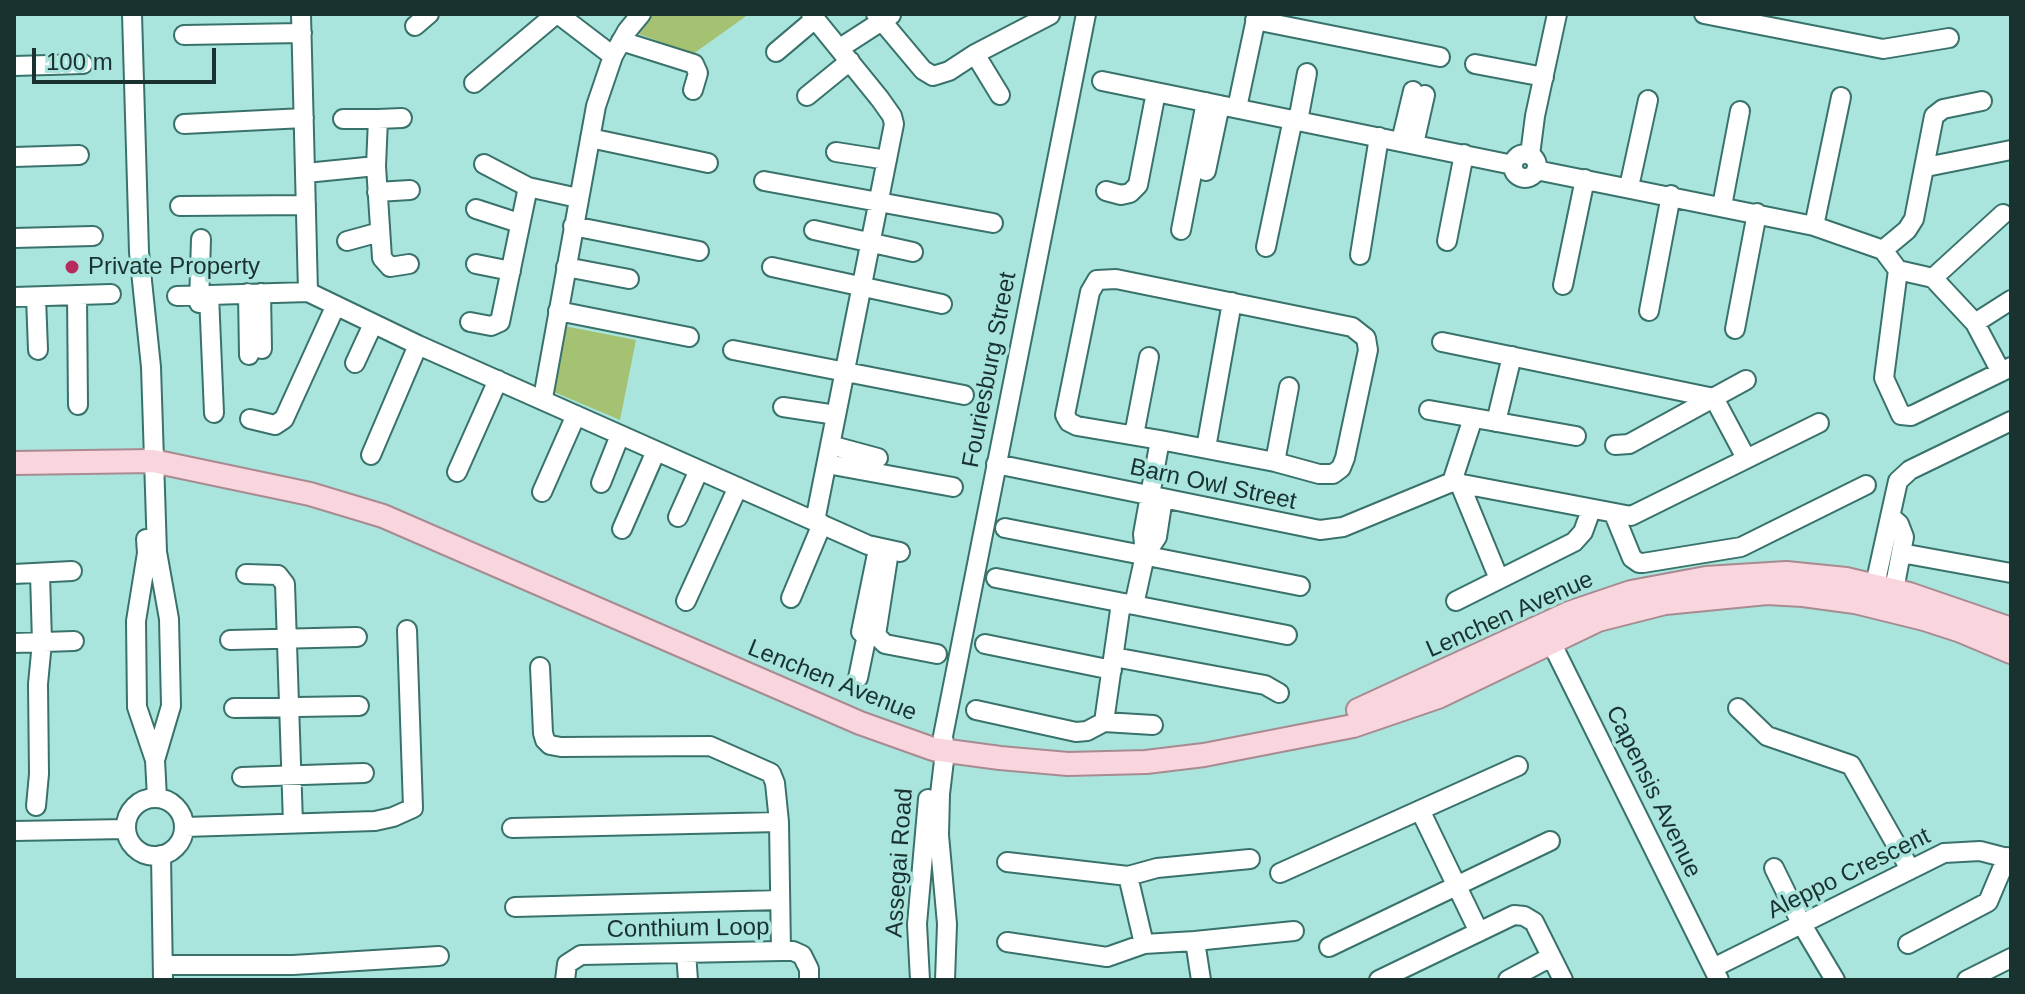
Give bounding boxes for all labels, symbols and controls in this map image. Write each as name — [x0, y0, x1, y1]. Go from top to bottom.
scale bar — [36, 32, 220, 82]
text: 100 m — [46, 48, 113, 75]
place label: Private Property — [88, 253, 260, 281]
marker: Private Property — [63, 258, 81, 276]
street label: Fouriesburg Street — [957, 270, 1023, 470]
street label: Barn Owl Street — [1127, 453, 1299, 517]
street label: Lenchen Avenue — [1422, 565, 1598, 665]
street label: Lenchen Avenue — [743, 634, 921, 728]
street label: Capensis Avenue — [1599, 701, 1707, 883]
street label: Assegai Road — [880, 787, 920, 939]
street label: Aleppo Crescent — [1763, 822, 1935, 926]
street label: Conthium Loop — [606, 913, 770, 945]

